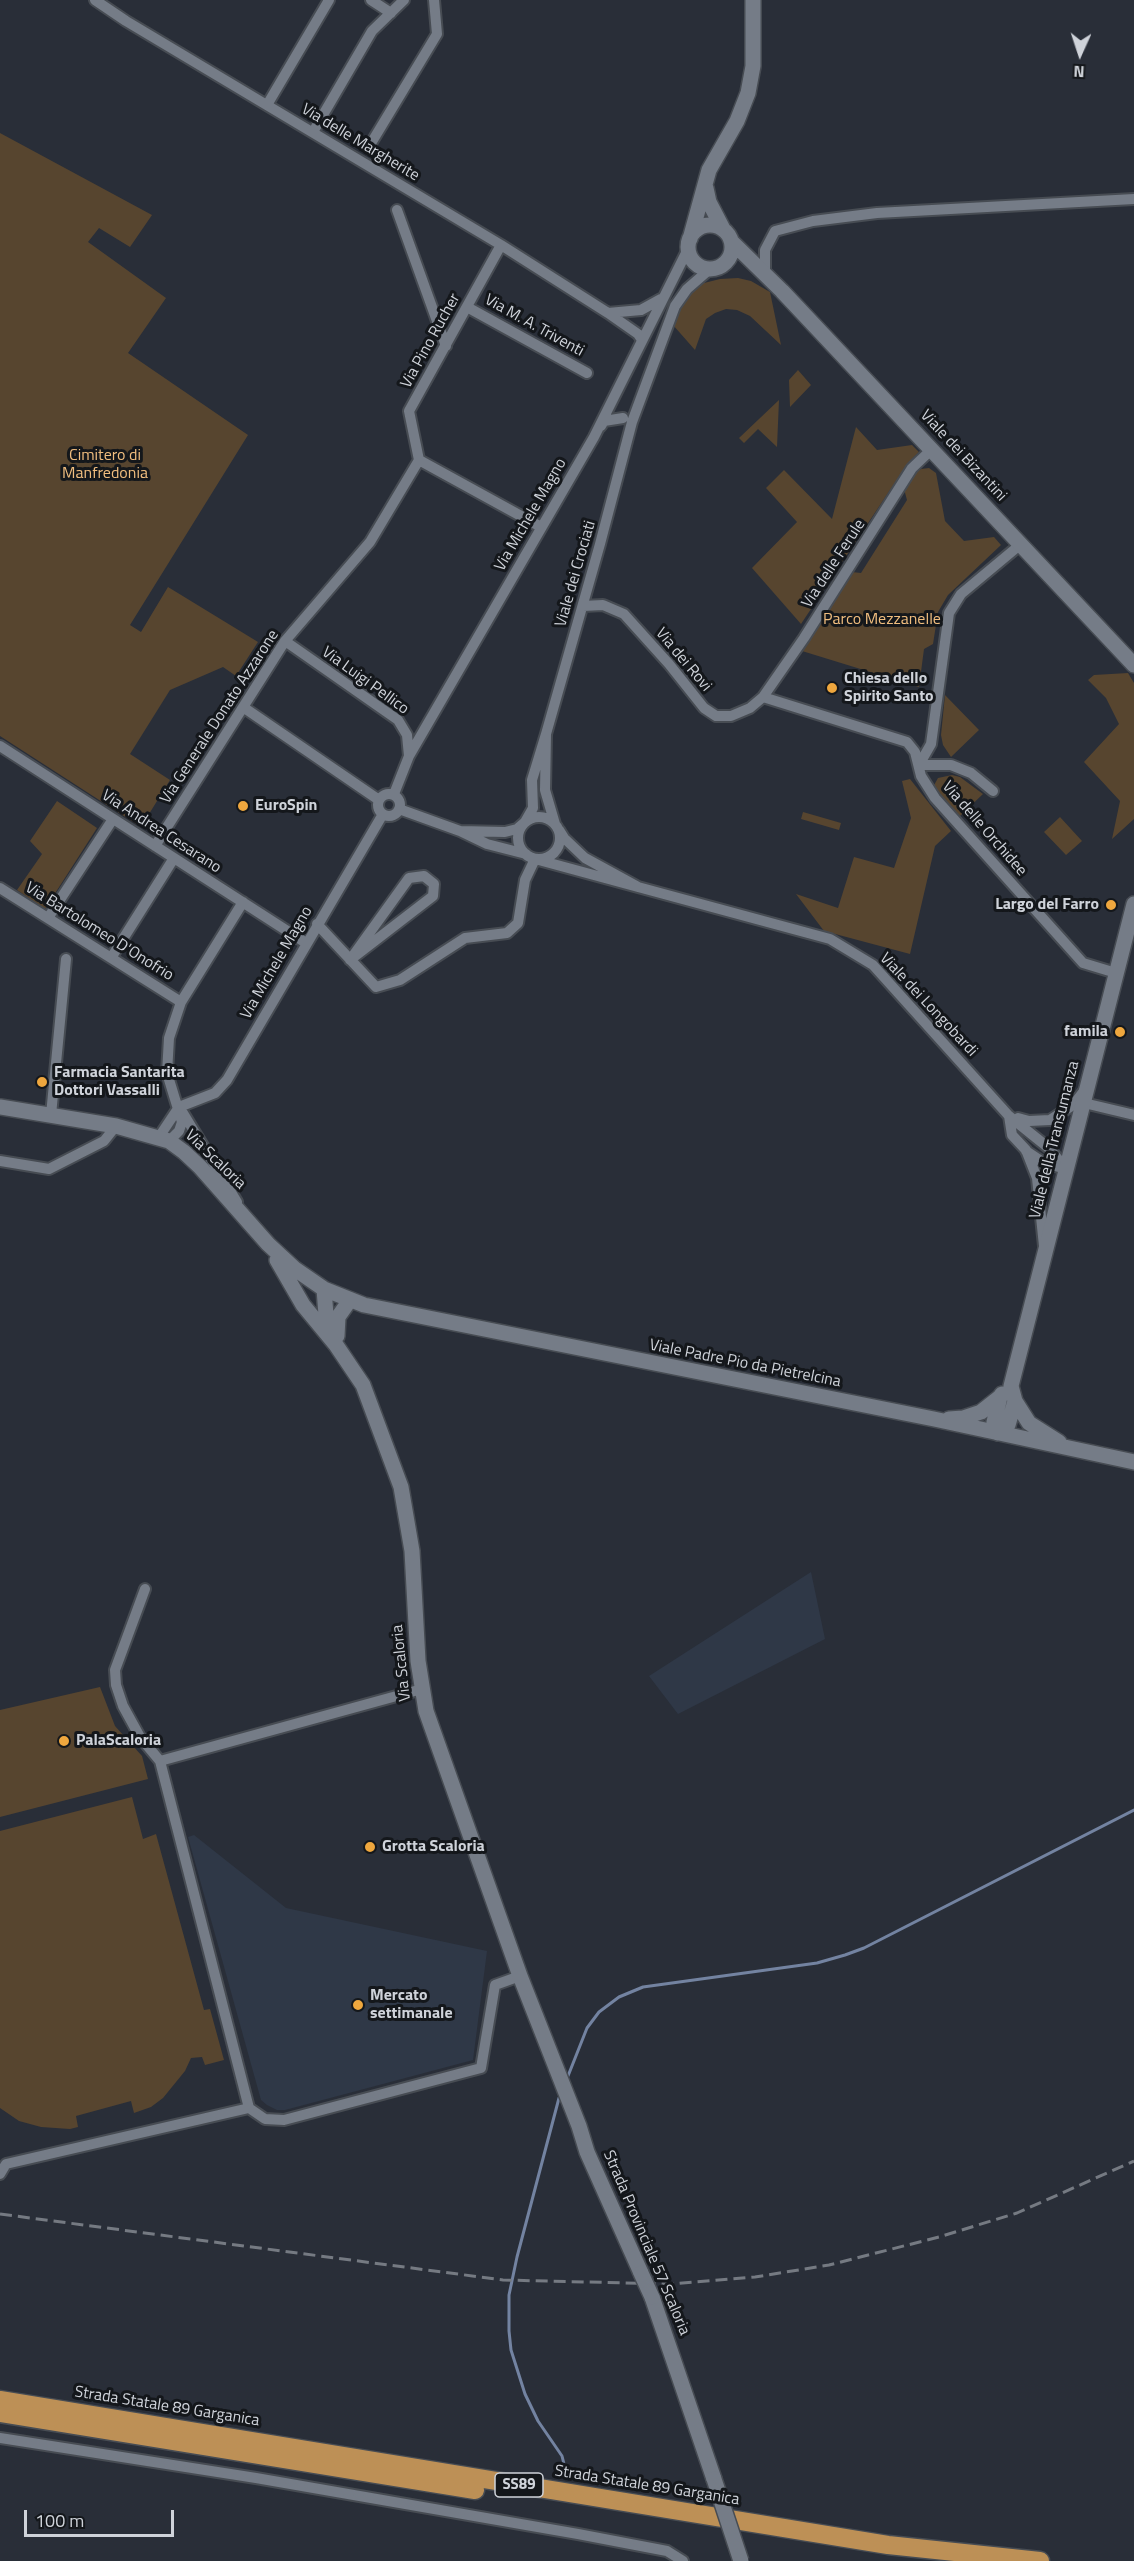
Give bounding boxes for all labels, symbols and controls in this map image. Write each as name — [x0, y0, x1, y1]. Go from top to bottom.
north arrow — [1050, 24, 1110, 84]
text: N — [1073, 60, 1085, 84]
street label: Via delle Margherite — [297, 100, 423, 186]
street label: Via Pino Rucher — [397, 290, 465, 392]
street label: Via M. A. Triventi — [481, 291, 587, 361]
street label: Viale dei Bizantini — [916, 406, 1010, 506]
park label: Cimitero di Manfredonia — [62, 446, 148, 484]
street label: Via Michele Magno — [491, 455, 571, 575]
street label: Via delle Ferule — [798, 516, 870, 612]
street label: Viale dei Crociati — [552, 519, 600, 629]
park label: Parco Mezzanelle — [823, 610, 941, 630]
street label: Via dei Rovi — [651, 624, 715, 696]
street label: Via Generale Donato Azzarone — [157, 626, 283, 808]
street label: Via Luigi Pellico — [318, 643, 412, 719]
place label: Chiesa dello Spirito Santo — [844, 669, 934, 707]
marker: Chiesa dello Spirito Santo — [825, 681, 839, 695]
street label: Via delle Orchidee — [938, 778, 1030, 880]
street label: Via Andrea Cesarano — [98, 786, 224, 878]
place label: EuroSpin — [255, 796, 317, 816]
marker: EuroSpin — [236, 799, 250, 813]
street label: Via Bartolomeo D'Onofrio — [21, 878, 177, 986]
place label: Largo del Farro — [995, 895, 1099, 915]
marker: Largo del Farro — [1104, 898, 1118, 912]
street label: Via Michele Magno — [237, 903, 317, 1023]
street label: Viale dei Longobardi — [875, 949, 981, 1061]
place label: famila — [1064, 1022, 1108, 1042]
marker: famila — [1113, 1025, 1127, 1039]
street label: Viale della Transumanza — [1026, 1059, 1084, 1221]
place label: Farmacia Santarita Dottori Vassalli — [54, 1063, 185, 1101]
marker: Farmacia Santarita Dottori Vassalli — [35, 1075, 49, 1089]
street label: Via Scaloria — [181, 1126, 249, 1194]
street label: Viale Padre Pio da Pietrelcina — [648, 1336, 842, 1392]
street label: Via Scaloria — [388, 1624, 416, 1702]
place label: PalaScaloria — [76, 1731, 161, 1751]
marker: PalaScaloria — [57, 1734, 71, 1748]
place label: Grotta Scaloria — [382, 1837, 485, 1857]
marker: Grotta Scaloria — [363, 1840, 377, 1854]
place label: Mercato settimanale — [370, 1986, 453, 2024]
marker: Mercato settimanale — [351, 1998, 365, 2012]
street label: Strada Provinciale 57 Scaloria — [598, 2148, 694, 2338]
street label: Strada Statale 89 Garganica — [73, 2383, 261, 2431]
street label: Strada Statale 89 Garganica — [553, 2462, 741, 2510]
road number: SS89 — [495, 2473, 543, 2497]
scale bar — [27, 2498, 177, 2536]
text: 100 m — [35, 2507, 84, 2534]

